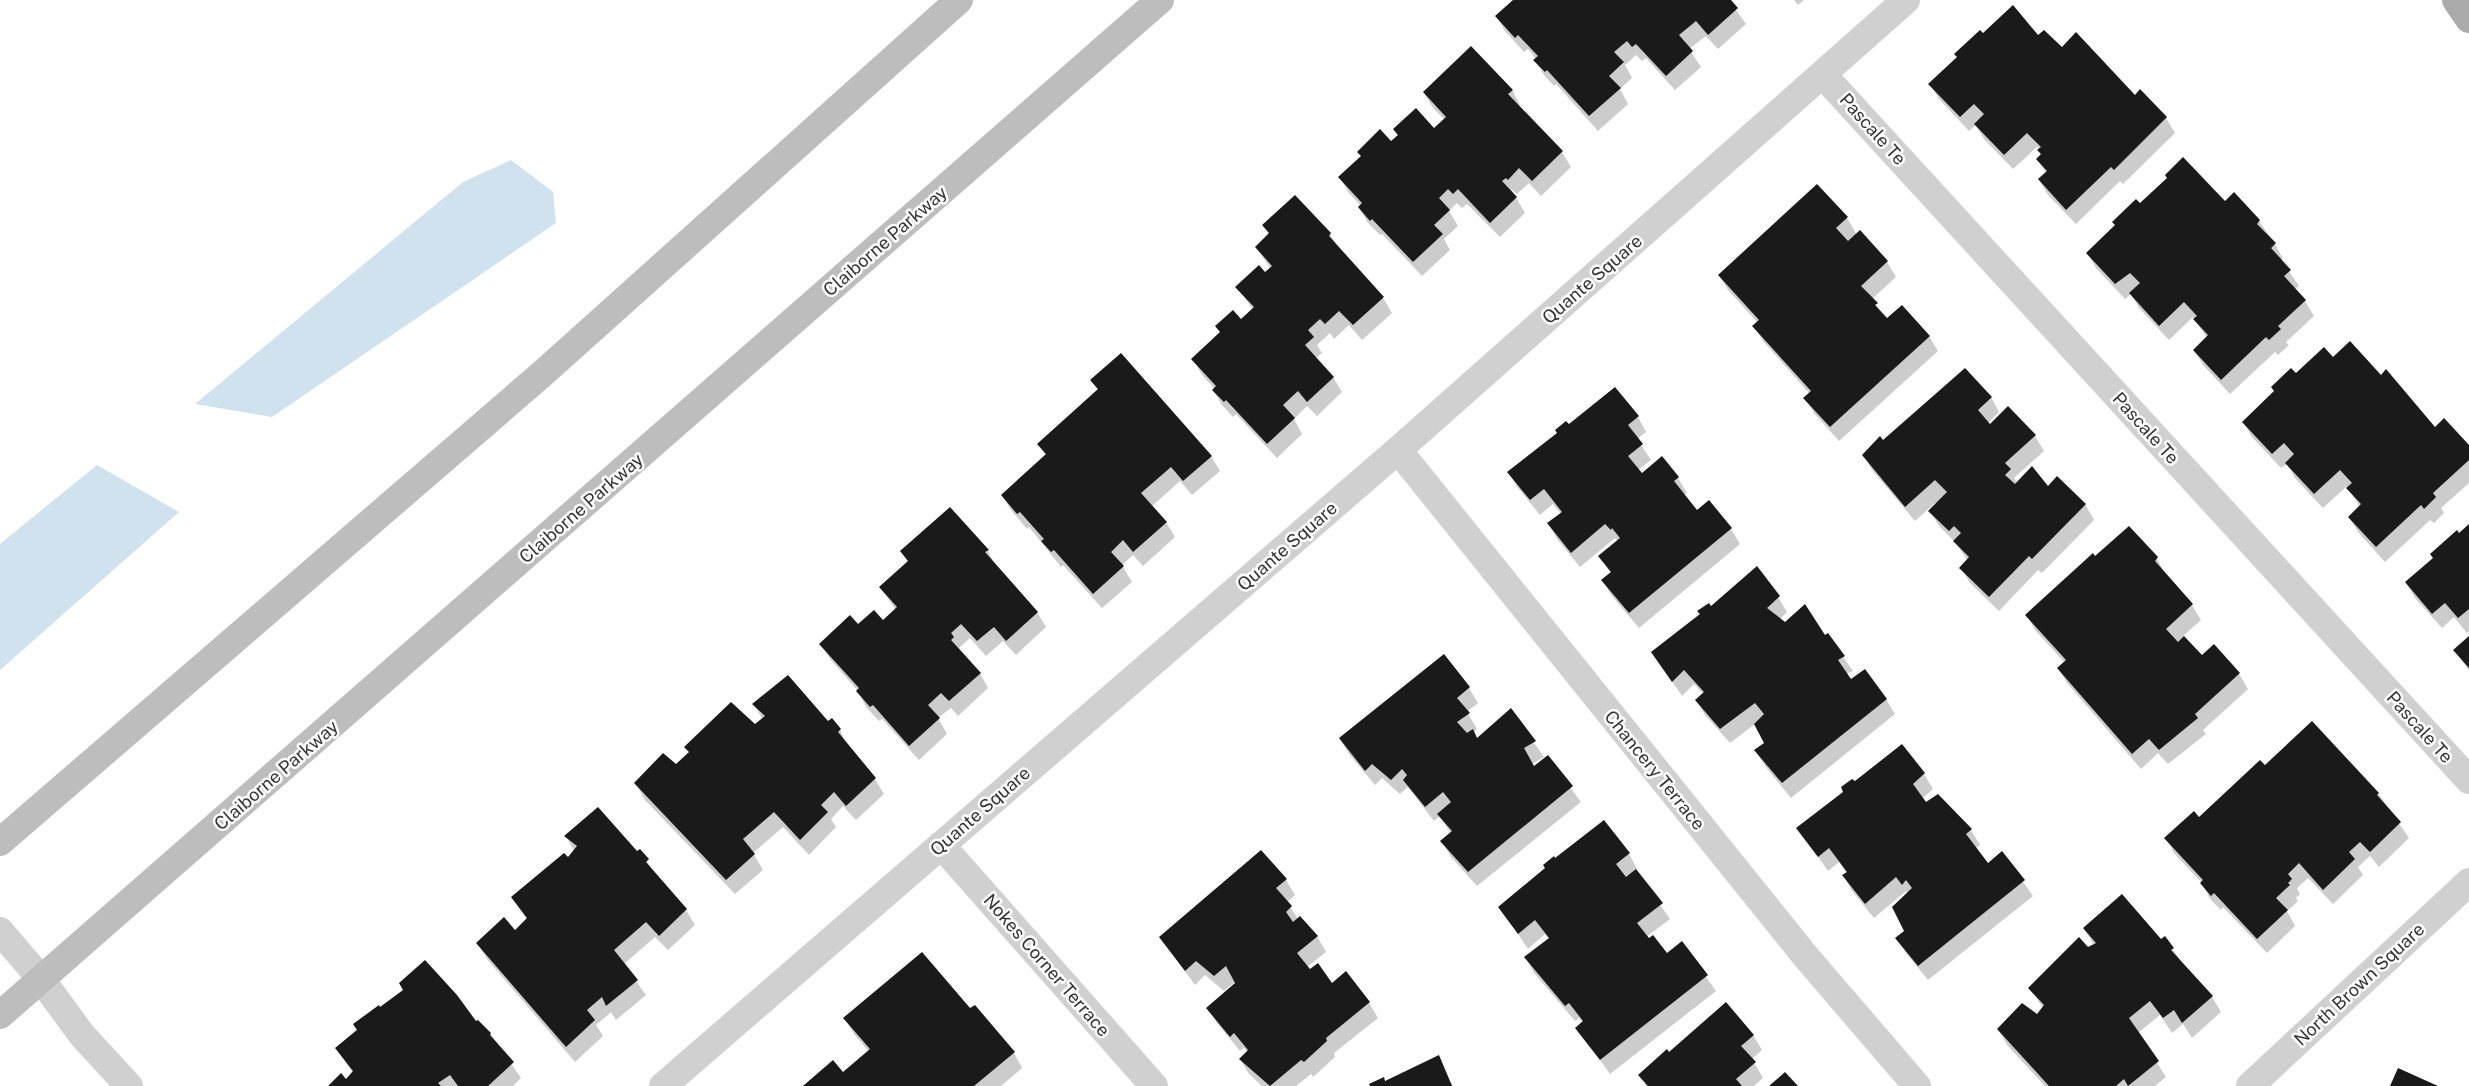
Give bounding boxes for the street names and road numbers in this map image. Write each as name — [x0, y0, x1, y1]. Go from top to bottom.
street label: Pascale Te — [1835, 89, 1911, 169]
street label: Claiborne Parkway — [819, 181, 951, 300]
street label: Quante Square — [1538, 230, 1646, 328]
street label: Pascale Te — [2108, 388, 2184, 468]
street label: Claiborne Parkway — [515, 448, 647, 567]
street label: Quante Square — [1233, 497, 1341, 595]
street label: Pascale Te — [2382, 687, 2458, 767]
street label: Chancery Terrace — [1600, 706, 1710, 834]
street label: Claiborne Parkway — [210, 715, 342, 834]
street label: Quante Square — [926, 762, 1034, 860]
street label: Nokes Corner Terrace — [979, 890, 1115, 1040]
street label: North Brown Square — [2290, 918, 2428, 1050]

